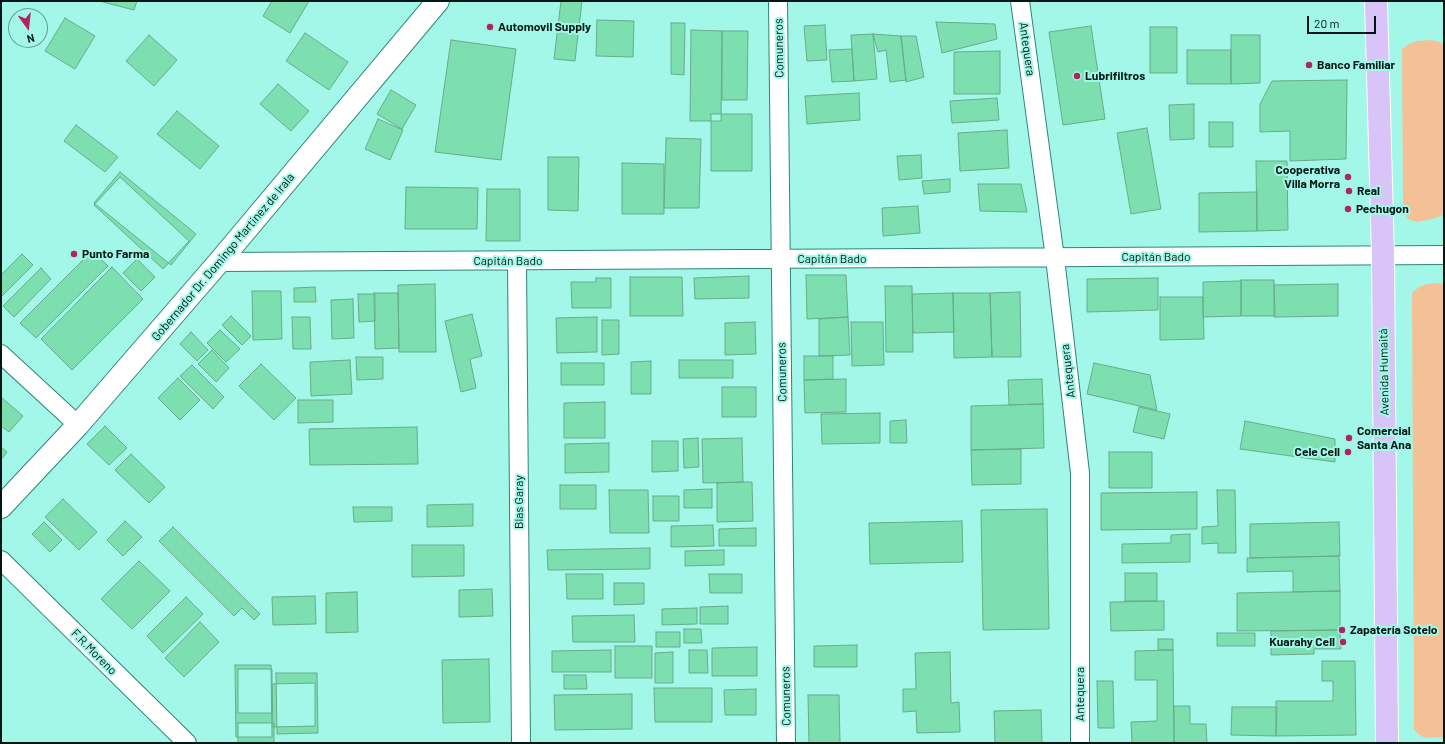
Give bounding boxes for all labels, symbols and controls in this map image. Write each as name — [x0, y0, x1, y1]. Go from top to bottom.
north arrow — [8, 8, 48, 48]
scale bar — [1309, 8, 1378, 34]
text: 20 m — [1314, 16, 1340, 30]
street label: Comuneros — [771, 18, 787, 78]
place label: Automovil Supply — [498, 20, 591, 34]
street label: Antequera — [1016, 21, 1038, 77]
marker: Automovil Supply — [485, 22, 495, 32]
text: N — [26, 32, 36, 46]
place label: Banco Familiar — [1317, 58, 1395, 72]
marker: Banco Familiar — [1304, 60, 1314, 70]
place label: Lubrifiltros — [1085, 69, 1145, 83]
marker: Lubrifiltros — [1072, 71, 1082, 81]
place label: Cooperativa Villa Morra — [1275, 163, 1340, 191]
street label: Gobernador Dr. Domingo Martinez de Irala — [149, 170, 297, 344]
marker: Cooperativa Villa Morra — [1343, 172, 1353, 182]
place label: Real — [1357, 184, 1380, 198]
marker: Real — [1344, 186, 1354, 196]
place label: Pechugon — [1356, 202, 1409, 216]
marker: Pechugon — [1343, 204, 1353, 214]
place label: Punto Farma — [82, 247, 149, 261]
marker: Punto Farma — [69, 249, 79, 259]
street label: Capitán Bado — [1121, 250, 1191, 264]
street label: Capitán Bado — [797, 252, 867, 266]
street label: Capitán Bado — [473, 254, 543, 268]
street label: Avenida Humaitá — [1376, 328, 1392, 416]
street label: Comuneros — [774, 342, 790, 402]
street label: Antequera — [1058, 343, 1078, 399]
place label: Comercial Santa Ana — [1357, 424, 1411, 452]
marker: Comercial Santa Ana — [1344, 433, 1354, 443]
place label: Cele Cell — [1295, 445, 1340, 459]
marker: Cele Cell — [1343, 447, 1353, 457]
street label: Blas Garay — [512, 475, 526, 529]
place label: Zapatería Sotelo — [1350, 623, 1438, 637]
marker: Zapatería Sotelo — [1337, 625, 1347, 635]
street label: F.R.Moreno — [68, 626, 120, 678]
place label: Kuarahy Cell — [1269, 635, 1335, 649]
marker: Kuarahy Cell — [1338, 637, 1348, 647]
street label: Comuneros — [778, 666, 794, 726]
street label: Antequera — [1073, 667, 1087, 721]

